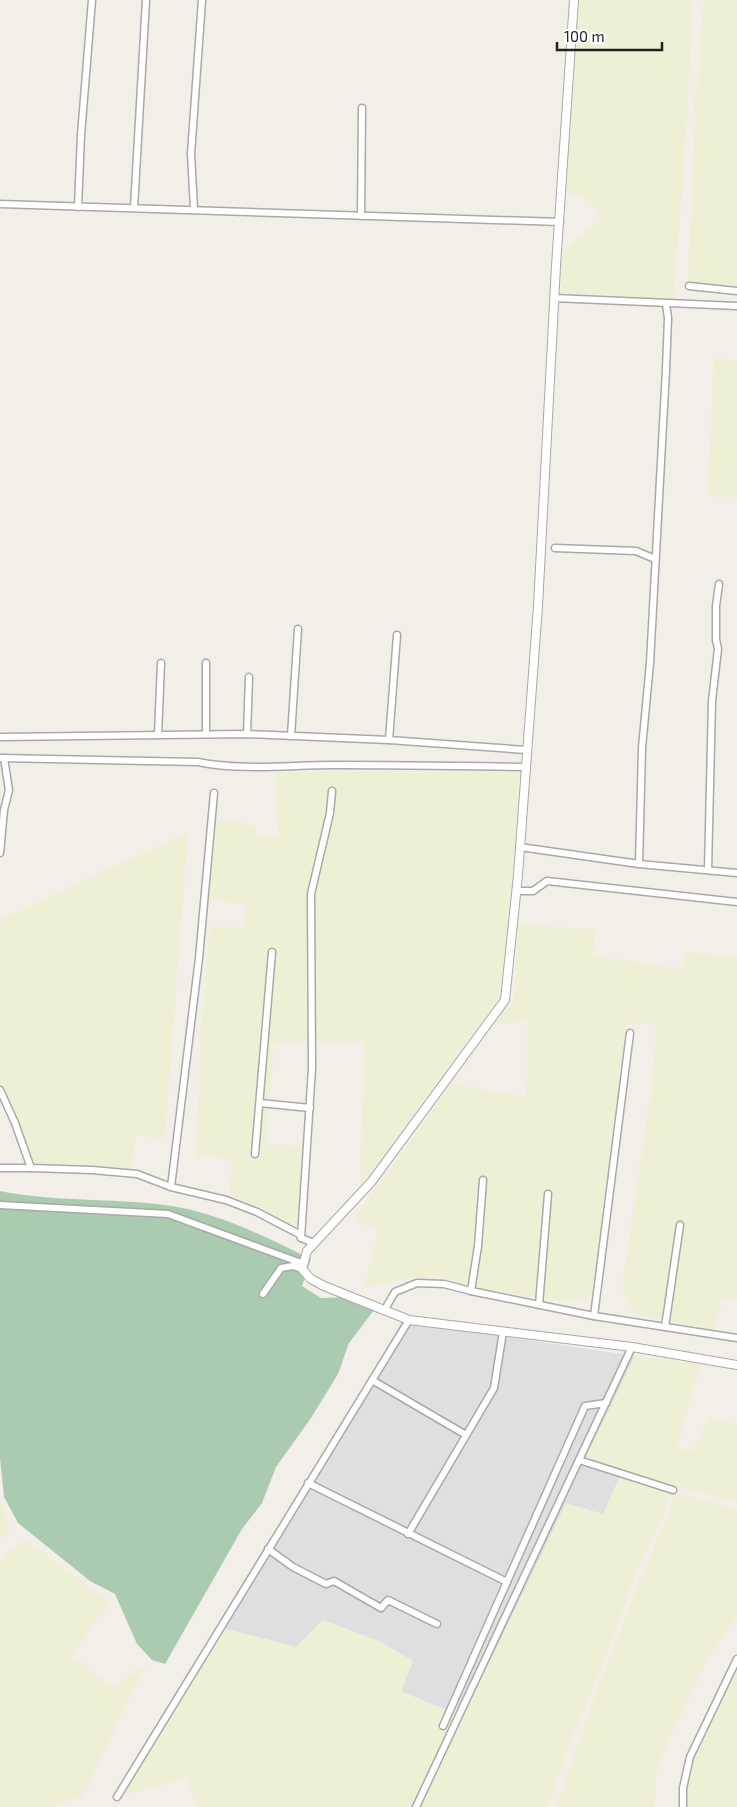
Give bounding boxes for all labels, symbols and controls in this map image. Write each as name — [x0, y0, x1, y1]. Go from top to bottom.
scale bar — [557, 20, 662, 52]
text: 100 m — [564, 27, 605, 45]

